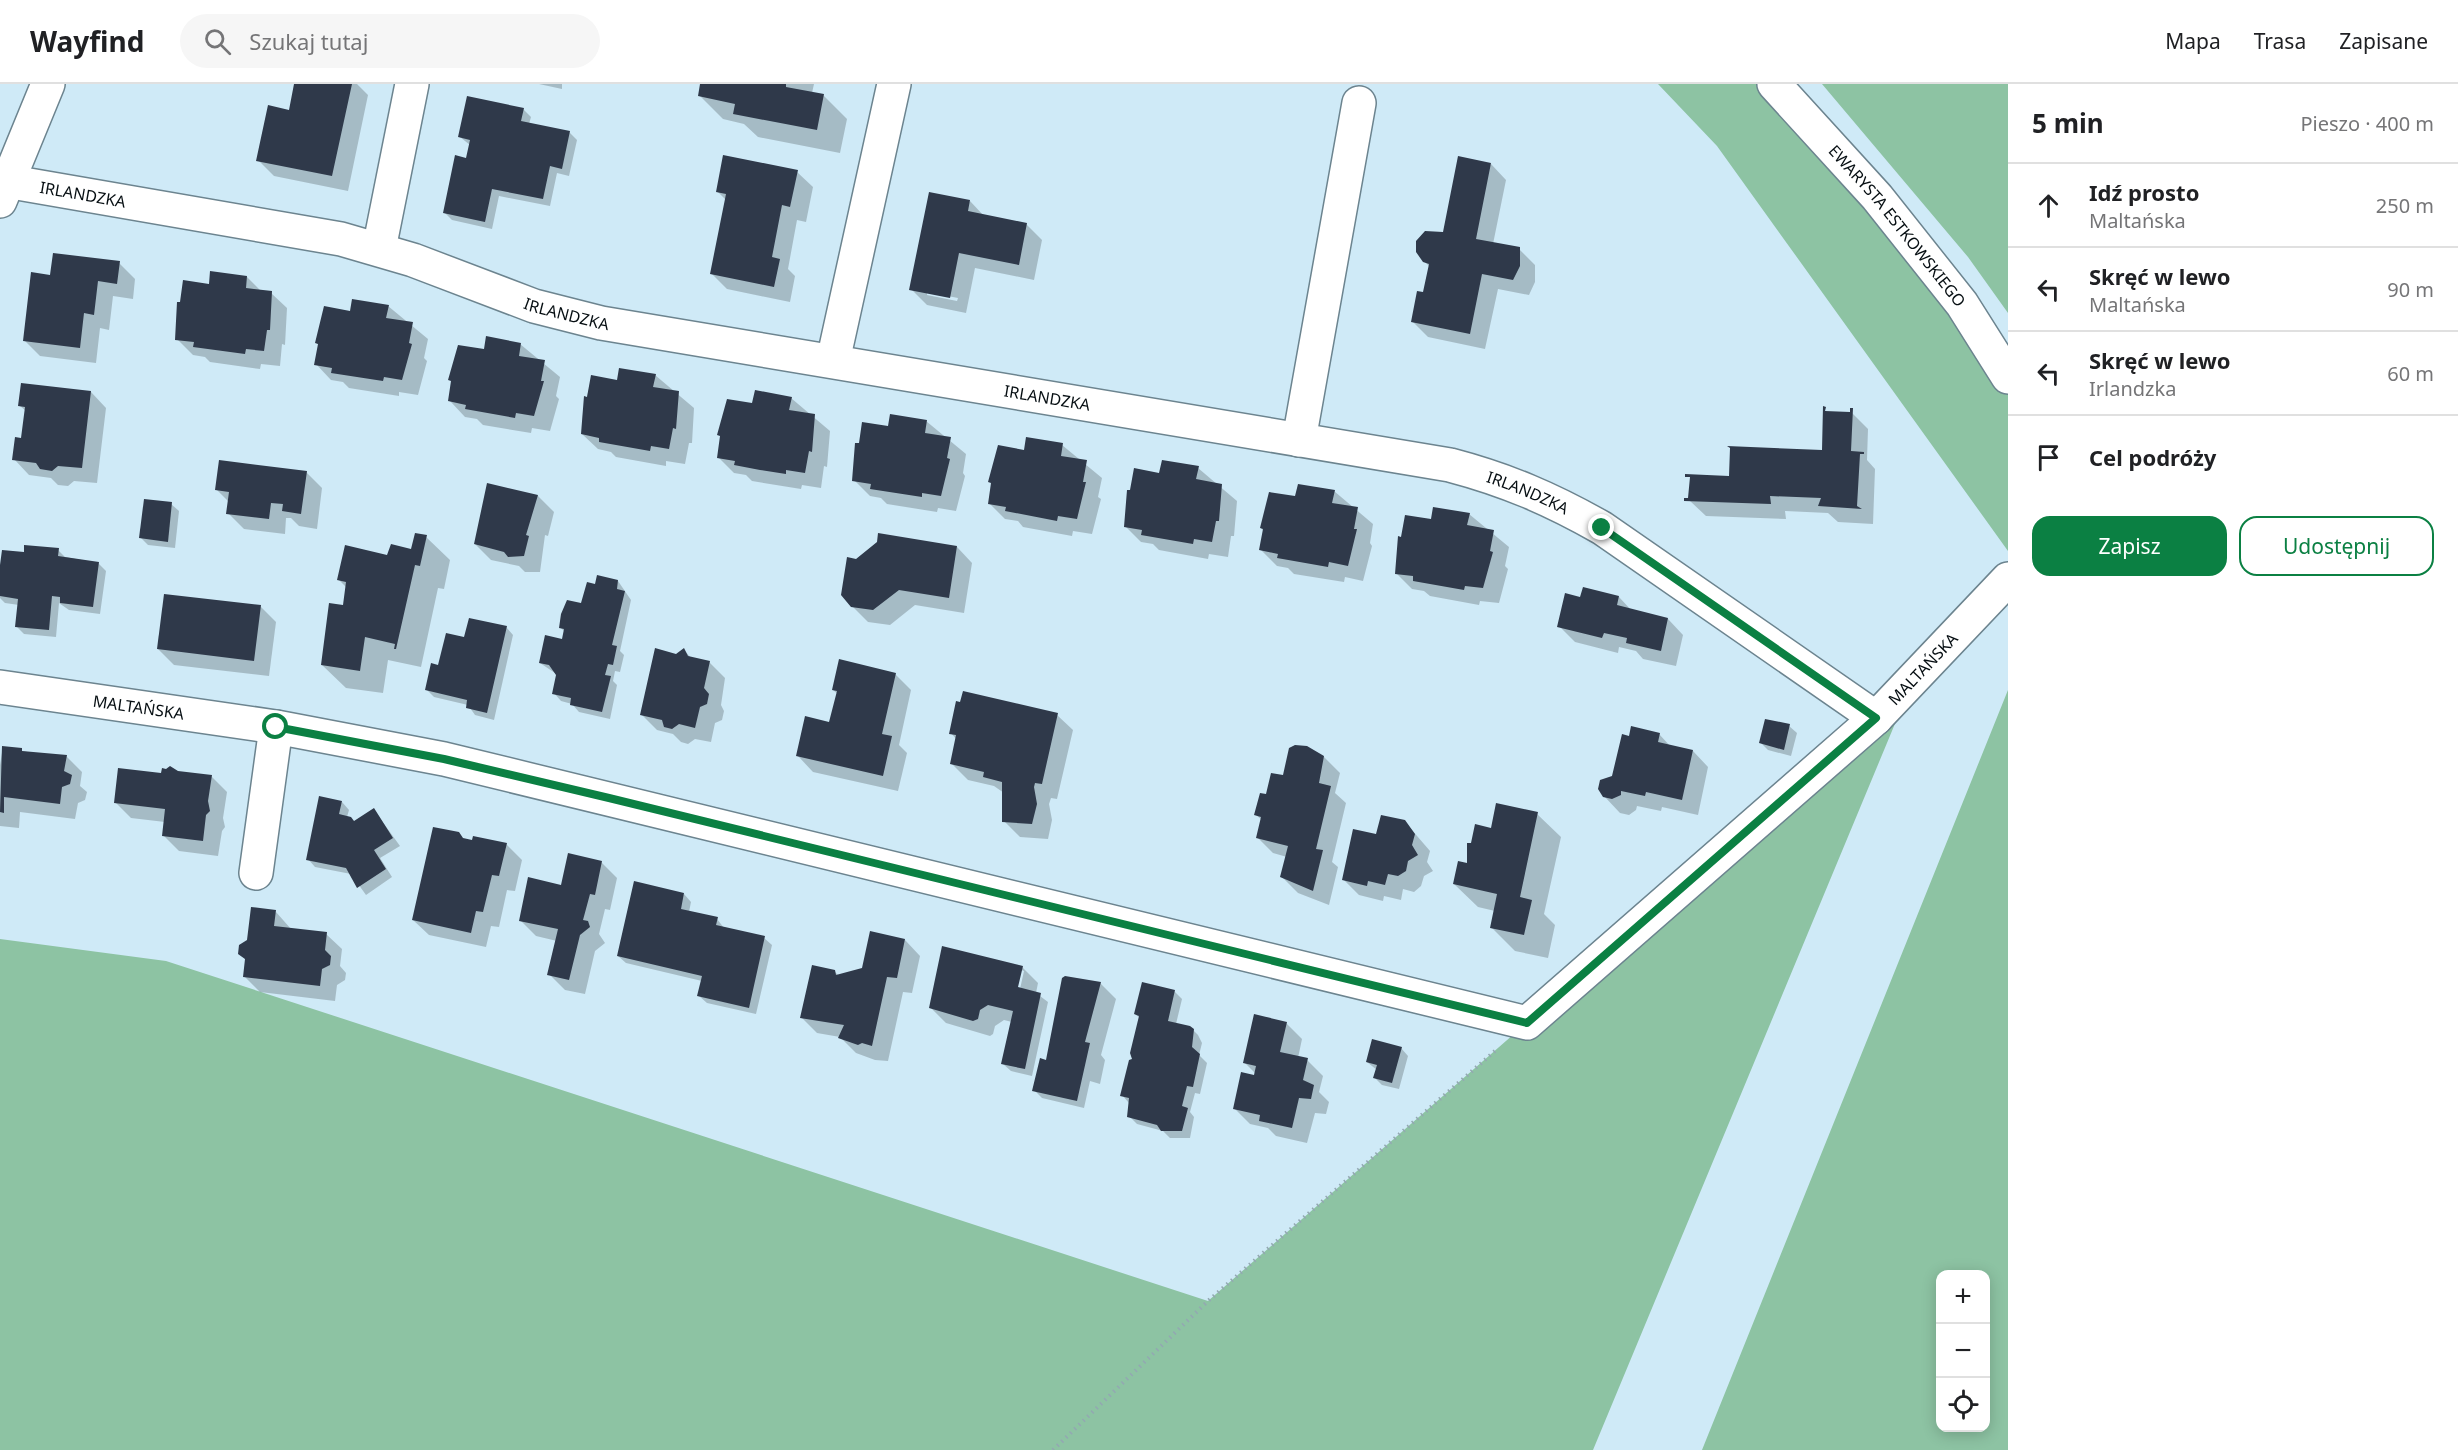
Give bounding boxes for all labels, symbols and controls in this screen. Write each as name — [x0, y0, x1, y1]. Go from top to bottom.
search box — [180, 14, 600, 68]
text: Wayfind — [30, 22, 144, 60]
icon: search — [201, 25, 234, 58]
text: Szukaj tutaj — [249, 26, 368, 56]
text: Mapa — [2165, 27, 2221, 55]
text: Trasa — [2254, 27, 2306, 55]
text: Zapisane — [2339, 27, 2428, 55]
text: 5 min — [2032, 105, 2104, 141]
text: Pieszo · 400 m — [2300, 110, 2434, 137]
street label: EWARYSTA ESTKOWSKIEGO — [1824, 140, 1971, 311]
street label: IRLANDZKA — [38, 176, 128, 213]
text: Idź prosto — [2089, 177, 2199, 207]
icon: ahead — [2032, 189, 2065, 222]
text: 250 m — [2376, 192, 2434, 219]
text: Maltańska — [2089, 207, 2186, 234]
text: Skręć w lewo — [2089, 261, 2231, 291]
icon: left — [2032, 273, 2065, 306]
text: 90 m — [2387, 276, 2434, 303]
text: Maltańska — [2089, 291, 2186, 318]
street label: IRLANDZKA — [521, 292, 611, 335]
text: Skręć w lewo — [2089, 345, 2231, 375]
icon: left — [2032, 357, 2065, 390]
text: 60 m — [2387, 360, 2434, 387]
text: Irlandzka — [2089, 375, 2176, 402]
street label: IRLANDZKA — [1002, 380, 1093, 416]
icon: arrive — [2032, 441, 2065, 474]
text: Cel podróży — [2089, 442, 2216, 472]
street label: IRLANDZKA — [1484, 466, 1573, 520]
route end — [1588, 514, 1614, 540]
button: Zapisz — [2032, 516, 2227, 576]
button: Udostępnij — [2239, 516, 2434, 576]
street label: MALTAŃSKA — [1883, 627, 1963, 710]
street label: MALTAŃSKA — [91, 690, 186, 725]
route start — [262, 713, 288, 739]
map controls — [1936, 1270, 1990, 1432]
button: + — [1936, 1270, 1990, 1324]
button: − — [1936, 1324, 1990, 1378]
button: locate — [1936, 1378, 1990, 1432]

